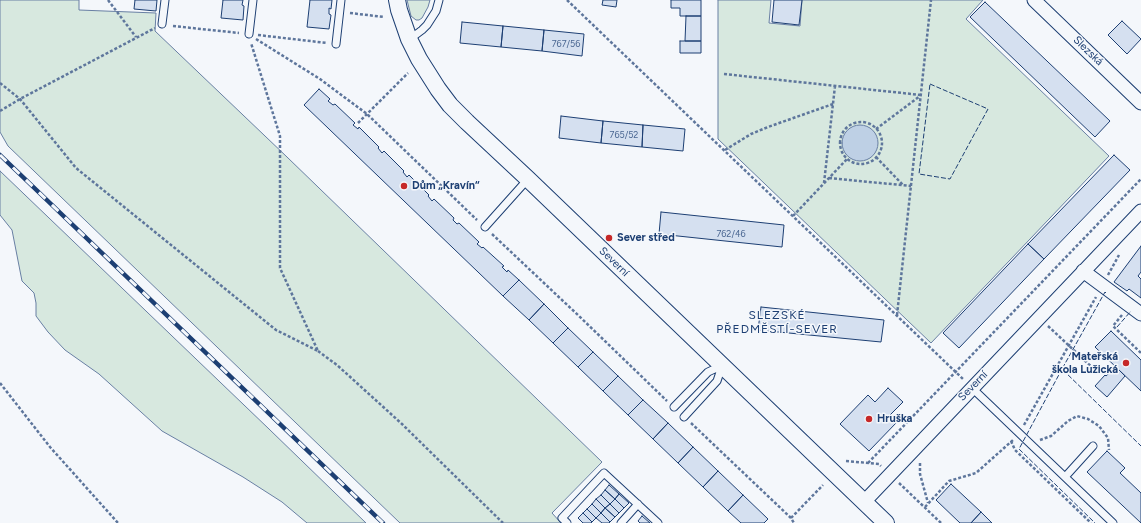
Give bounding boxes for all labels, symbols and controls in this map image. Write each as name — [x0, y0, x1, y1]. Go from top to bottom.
street label: Slezská — [1070, 34, 1106, 68]
house number: 767/56 — [552, 39, 580, 49]
house number: 765/52 — [610, 130, 638, 140]
place label: Dům „Kravín“ — [412, 179, 480, 193]
marker: Dům „Kravín“ — [399, 181, 409, 191]
house number: 762/46 — [716, 229, 746, 239]
place label: Sever střed — [617, 231, 675, 245]
marker: Sever střed — [604, 233, 614, 243]
street label: Severní — [596, 245, 632, 279]
district label: SLEZSKÉ PŘEDMĚSTÍ-SEVER — [716, 308, 838, 336]
place label: Mateřská škola Lužická — [1052, 350, 1118, 376]
marker: Mateřská škola Lužická — [1121, 358, 1131, 368]
street label: Severní — [956, 368, 990, 404]
place label: Hruška — [877, 412, 912, 426]
marker: Hruška — [864, 414, 874, 424]

